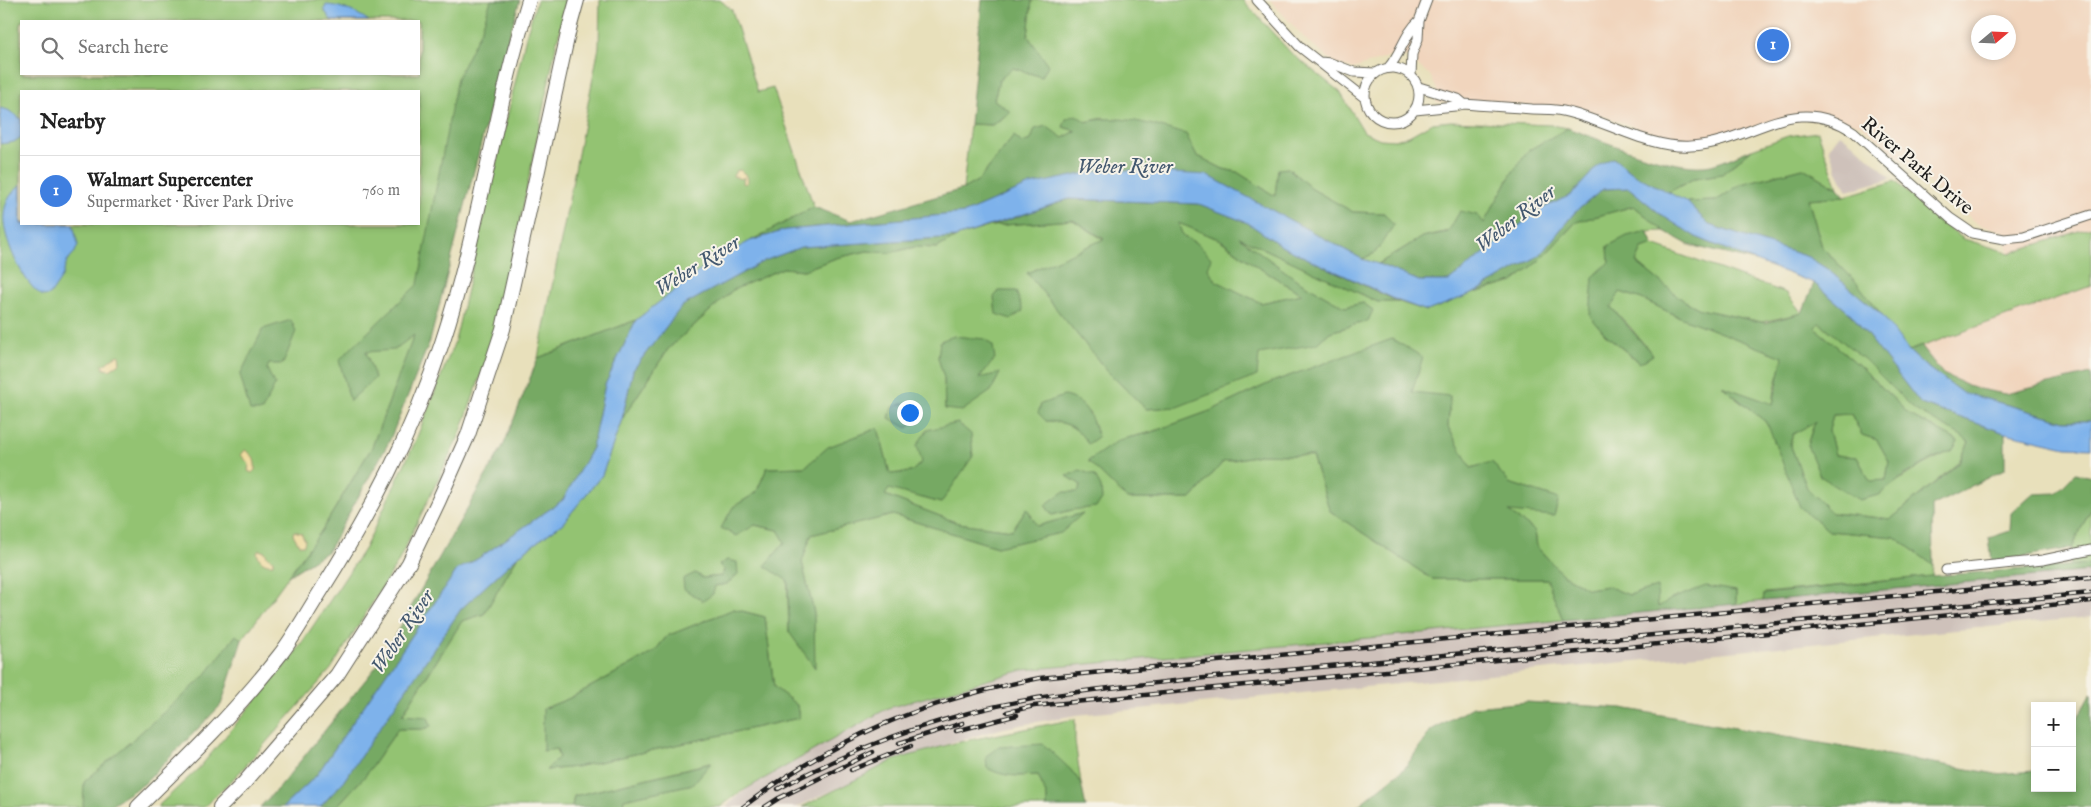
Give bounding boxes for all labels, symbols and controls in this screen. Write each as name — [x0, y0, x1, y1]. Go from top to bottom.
north arrow — [1971, 15, 2016, 60]
search box — [20, 20, 420, 75]
pin: 1 — [1757, 26, 1789, 64]
icon: search — [38, 34, 66, 62]
text: Search here — [78, 36, 169, 60]
text: Nearby — [40, 109, 105, 136]
street label: River Park Drive — [1856, 112, 1978, 220]
water label: Weber River — [1077, 154, 1174, 181]
text: Walmart Supercenter — [87, 169, 253, 193]
water label: Weber River — [1470, 179, 1563, 259]
text: 1 — [53, 181, 59, 201]
text: 760 m — [362, 181, 400, 201]
text: Supermarket · River Park Drive — [87, 193, 293, 213]
water label: Weber River — [650, 229, 746, 303]
your location — [897, 400, 923, 426]
water label: Weber River — [365, 584, 442, 679]
map controls — [2031, 702, 2076, 792]
button: + — [2031, 702, 2076, 747]
button: − — [2031, 747, 2076, 792]

